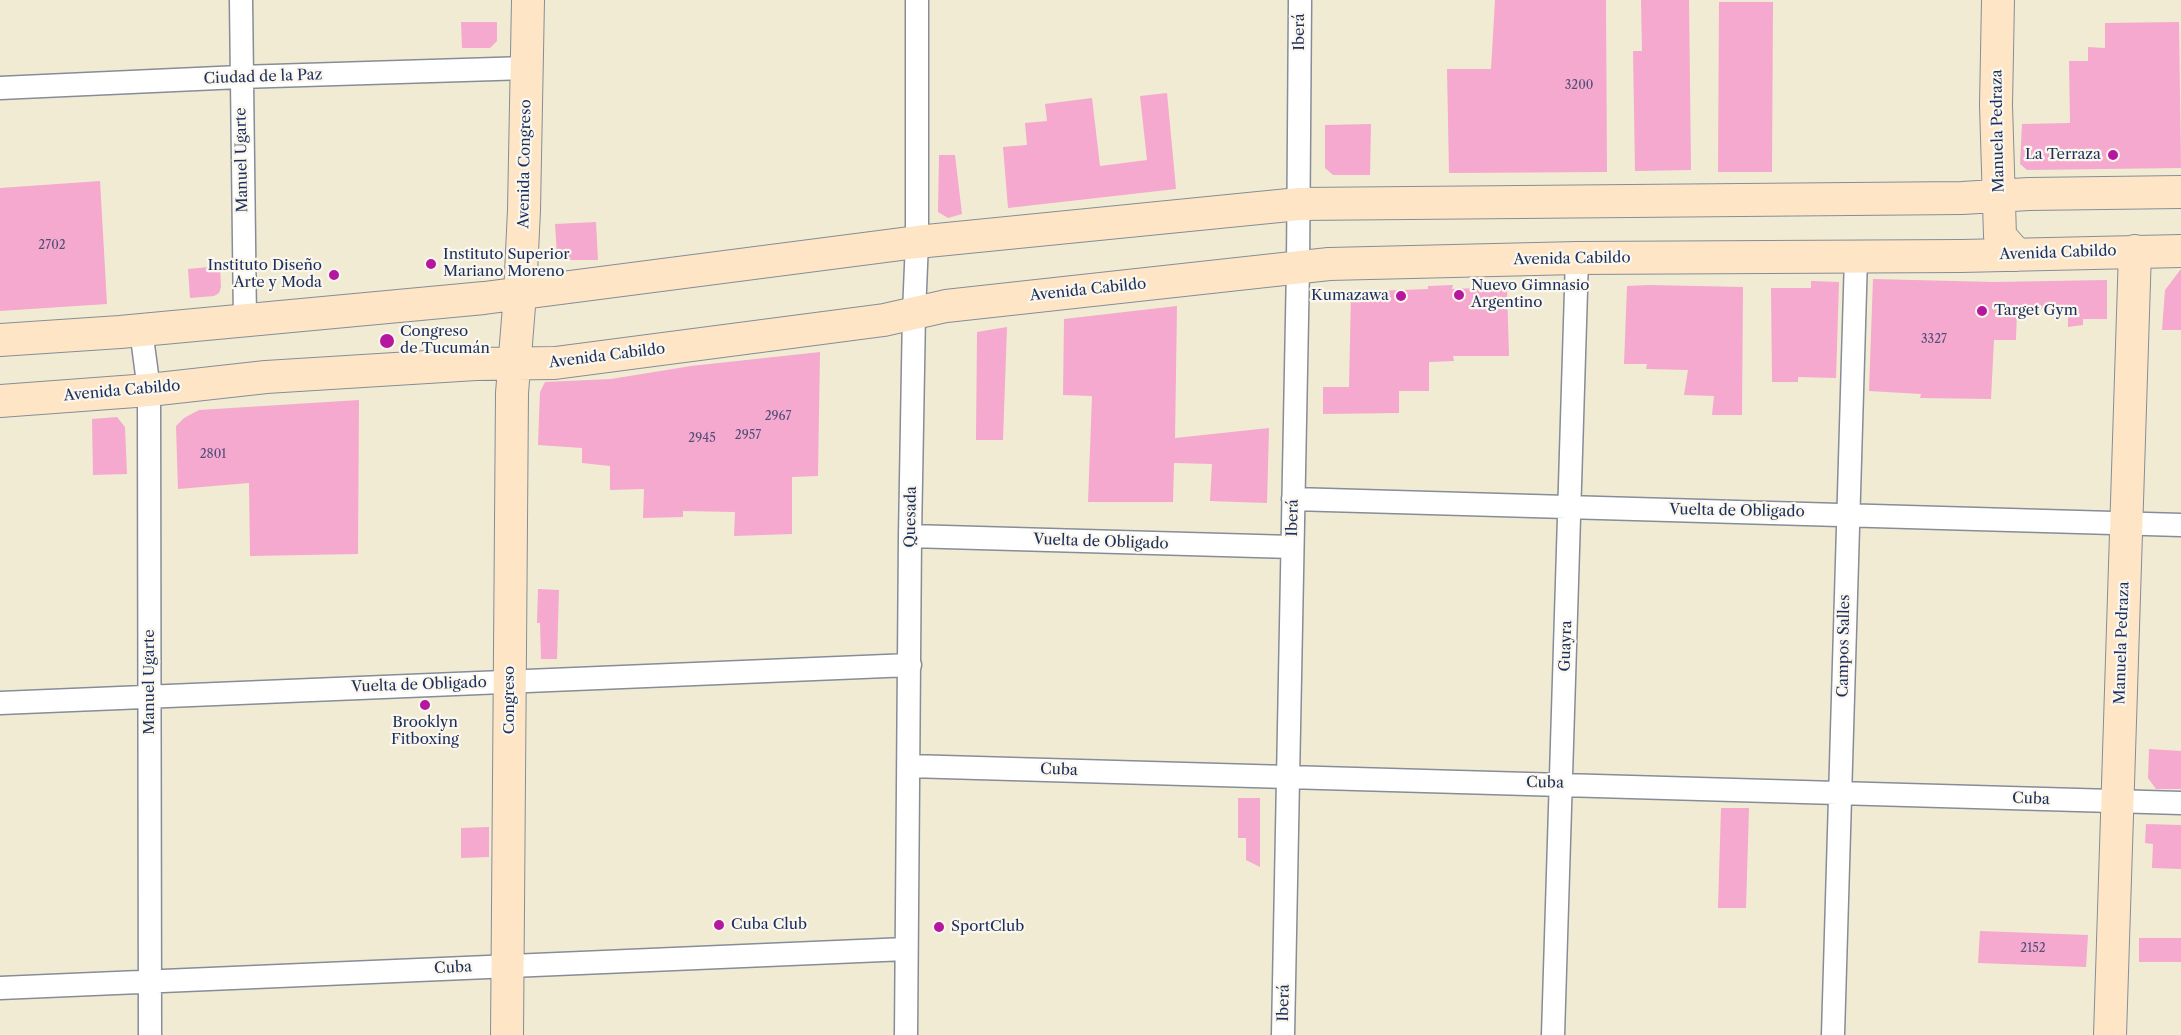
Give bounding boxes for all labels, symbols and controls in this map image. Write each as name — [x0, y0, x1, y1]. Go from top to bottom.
street label: Iberá — [1291, 13, 1309, 51]
street label: Ciudad de la Paz — [203, 66, 323, 88]
street label: Manuela Pedraza — [1988, 69, 2008, 193]
house number: 3200 — [1565, 79, 1593, 93]
street label: Avenida Congreso — [515, 99, 535, 229]
street label: Manuel Ugarte — [232, 107, 252, 213]
place label: La Terraza — [2025, 146, 2101, 164]
marker: La Terraza — [2106, 148, 2120, 162]
house number: 2702 — [38, 239, 66, 253]
street label: Avenida Cabildo — [1999, 242, 2117, 264]
place label: Instituto Superior Mariano Moreno — [443, 246, 570, 281]
street label: Avenida Cabildo — [1513, 249, 1631, 269]
place label: Instituto Diseño Arte y Moda — [208, 257, 322, 292]
marker: Instituto Superior Mariano Moreno — [424, 257, 438, 271]
marker: Instituto Diseño Arte y Moda — [327, 268, 341, 282]
street label: Avenida Cabildo — [1029, 275, 1147, 305]
place label: Nuevo Gimnasio Argentino — [1471, 277, 1590, 312]
place label: Kumazawa — [1311, 287, 1389, 305]
marker: Nuevo Gimnasio Argentino — [1452, 288, 1466, 302]
marker: Kumazawa — [1394, 289, 1408, 303]
place label: Target Gym — [1994, 302, 2078, 320]
marker: Target Gym — [1975, 304, 1989, 318]
place label: Congreso de Tucumán — [400, 323, 490, 358]
marker: Congreso de Tucumán — [378, 332, 396, 350]
house number: 3327 — [1921, 333, 1947, 347]
street label: Avenida Cabildo — [548, 340, 666, 372]
street label: Avenida Cabildo — [63, 377, 181, 405]
house number: 2967 — [765, 410, 791, 424]
house number: 2957 — [735, 429, 761, 443]
house number: 2945 — [688, 432, 716, 446]
house number: 2801 — [200, 448, 226, 462]
street label: Quesada — [901, 486, 921, 548]
street label: Iberá — [1284, 499, 1302, 537]
street label: Vuelta de Obligado — [1669, 501, 1805, 521]
street label: Vuelta de Obligado — [1033, 531, 1169, 553]
street label: Manuela Pedraza — [2111, 581, 2133, 705]
street label: Campos Salles — [1834, 594, 1854, 698]
street label: Guayra — [1556, 620, 1576, 672]
street label: Manuel Ugarte — [141, 629, 159, 735]
street label: Congreso — [501, 666, 519, 734]
street label: Vuelta de Obligado — [351, 674, 487, 696]
marker: Brooklyn Fitboxing — [418, 698, 432, 712]
place label: Brooklyn Fitboxing — [391, 714, 459, 749]
street label: Cuba — [1040, 760, 1078, 780]
street label: Cuba — [1526, 774, 1564, 792]
street label: Cuba — [2012, 789, 2050, 809]
place label: Cuba Club — [731, 916, 807, 934]
marker: Cuba Club — [712, 918, 726, 932]
place label: SportClub — [951, 918, 1024, 936]
marker: SportClub — [932, 920, 946, 934]
house number: 2152 — [2020, 942, 2046, 956]
street label: Cuba — [434, 958, 472, 978]
street label: Iberá — [1275, 984, 1293, 1022]

